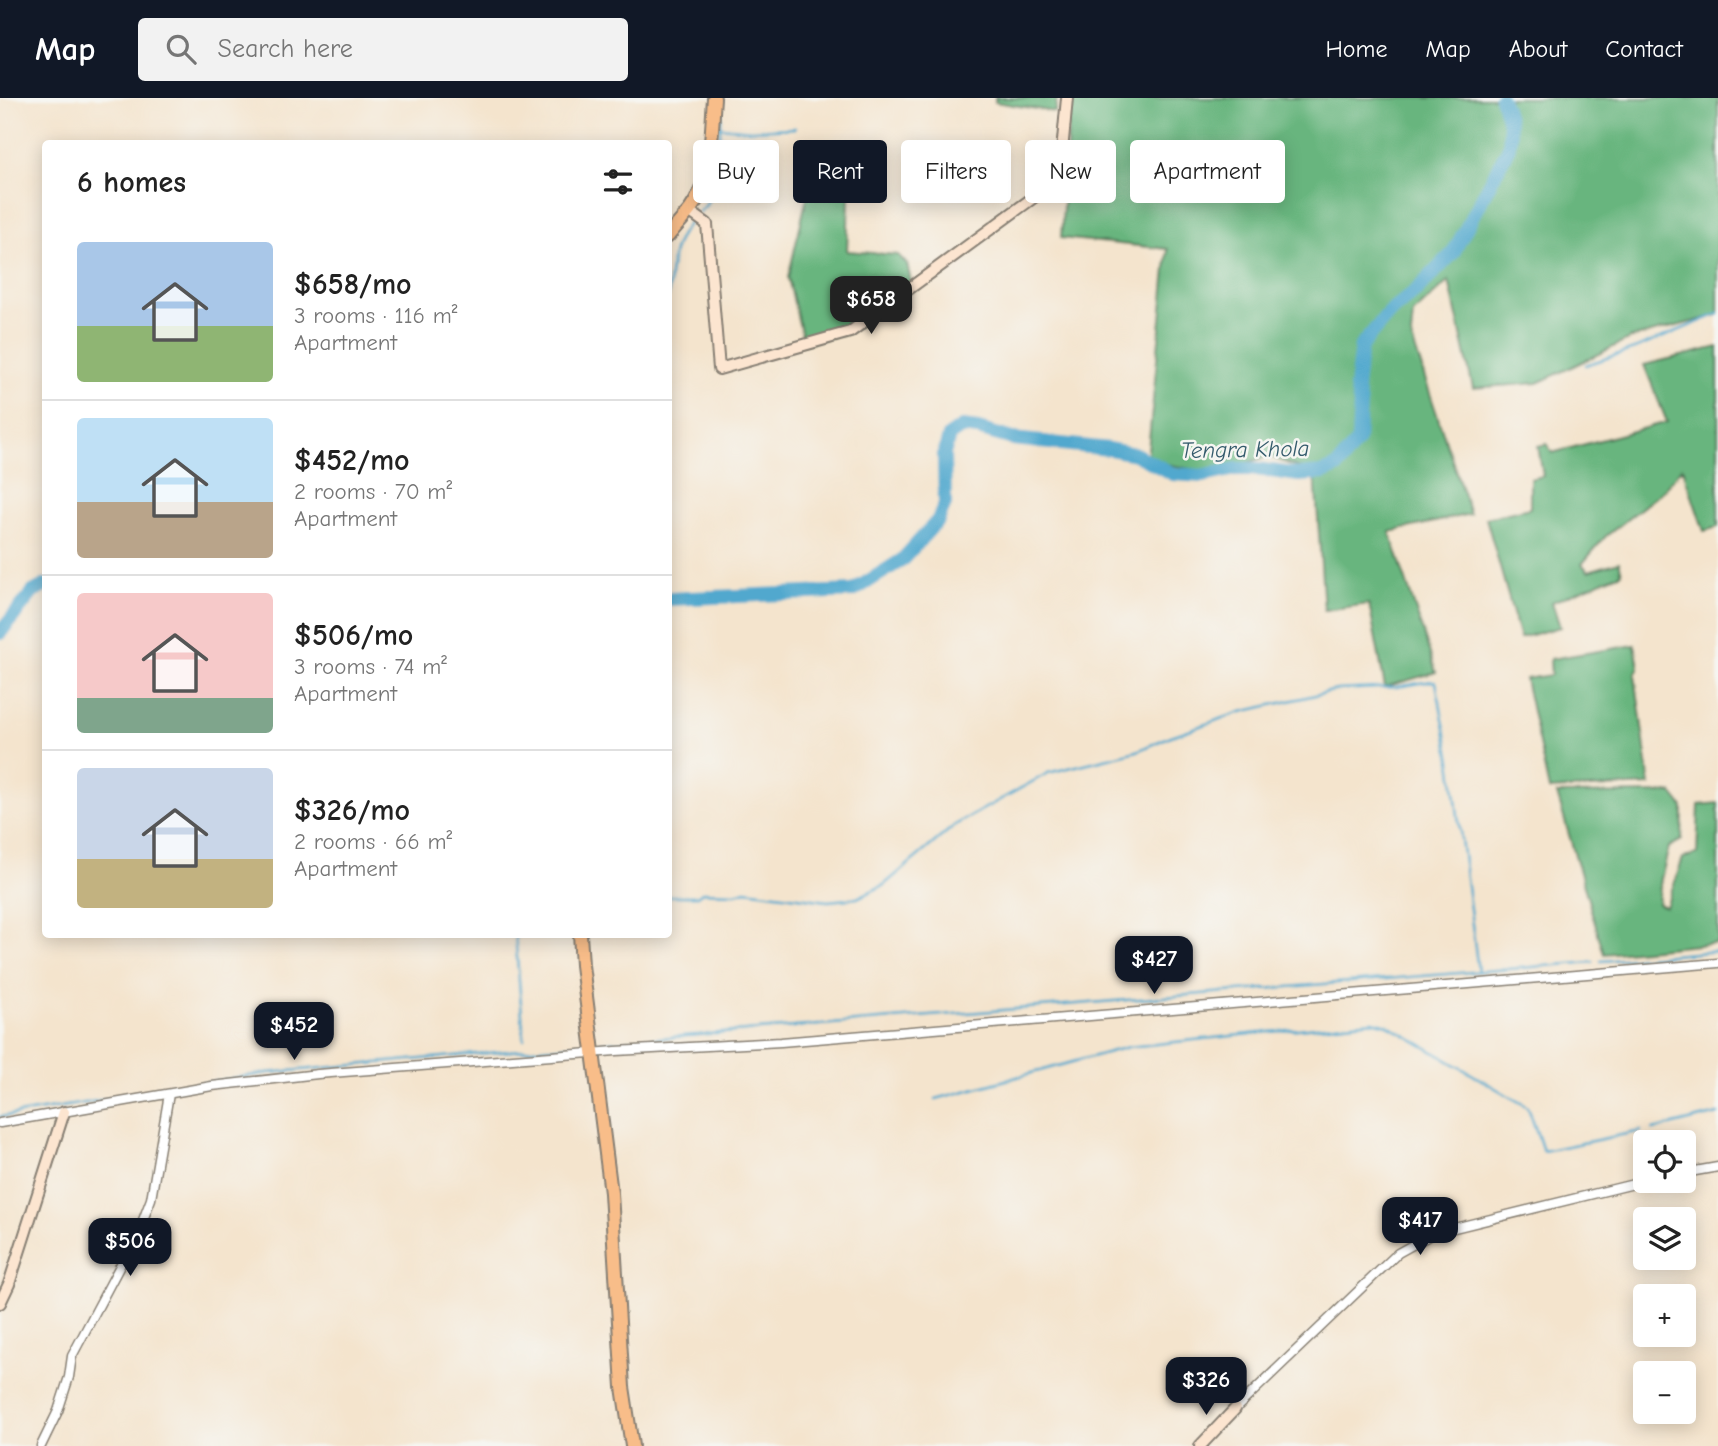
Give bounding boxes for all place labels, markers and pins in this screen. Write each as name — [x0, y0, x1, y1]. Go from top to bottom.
pin: $658 — [830, 276, 912, 336]
pin: $427 — [1113, 936, 1195, 996]
pin: $452 — [253, 1002, 335, 1062]
pin: $417 — [1379, 1198, 1461, 1257]
pin: $506 — [89, 1218, 171, 1278]
pin: $326 — [1165, 1358, 1247, 1417]

